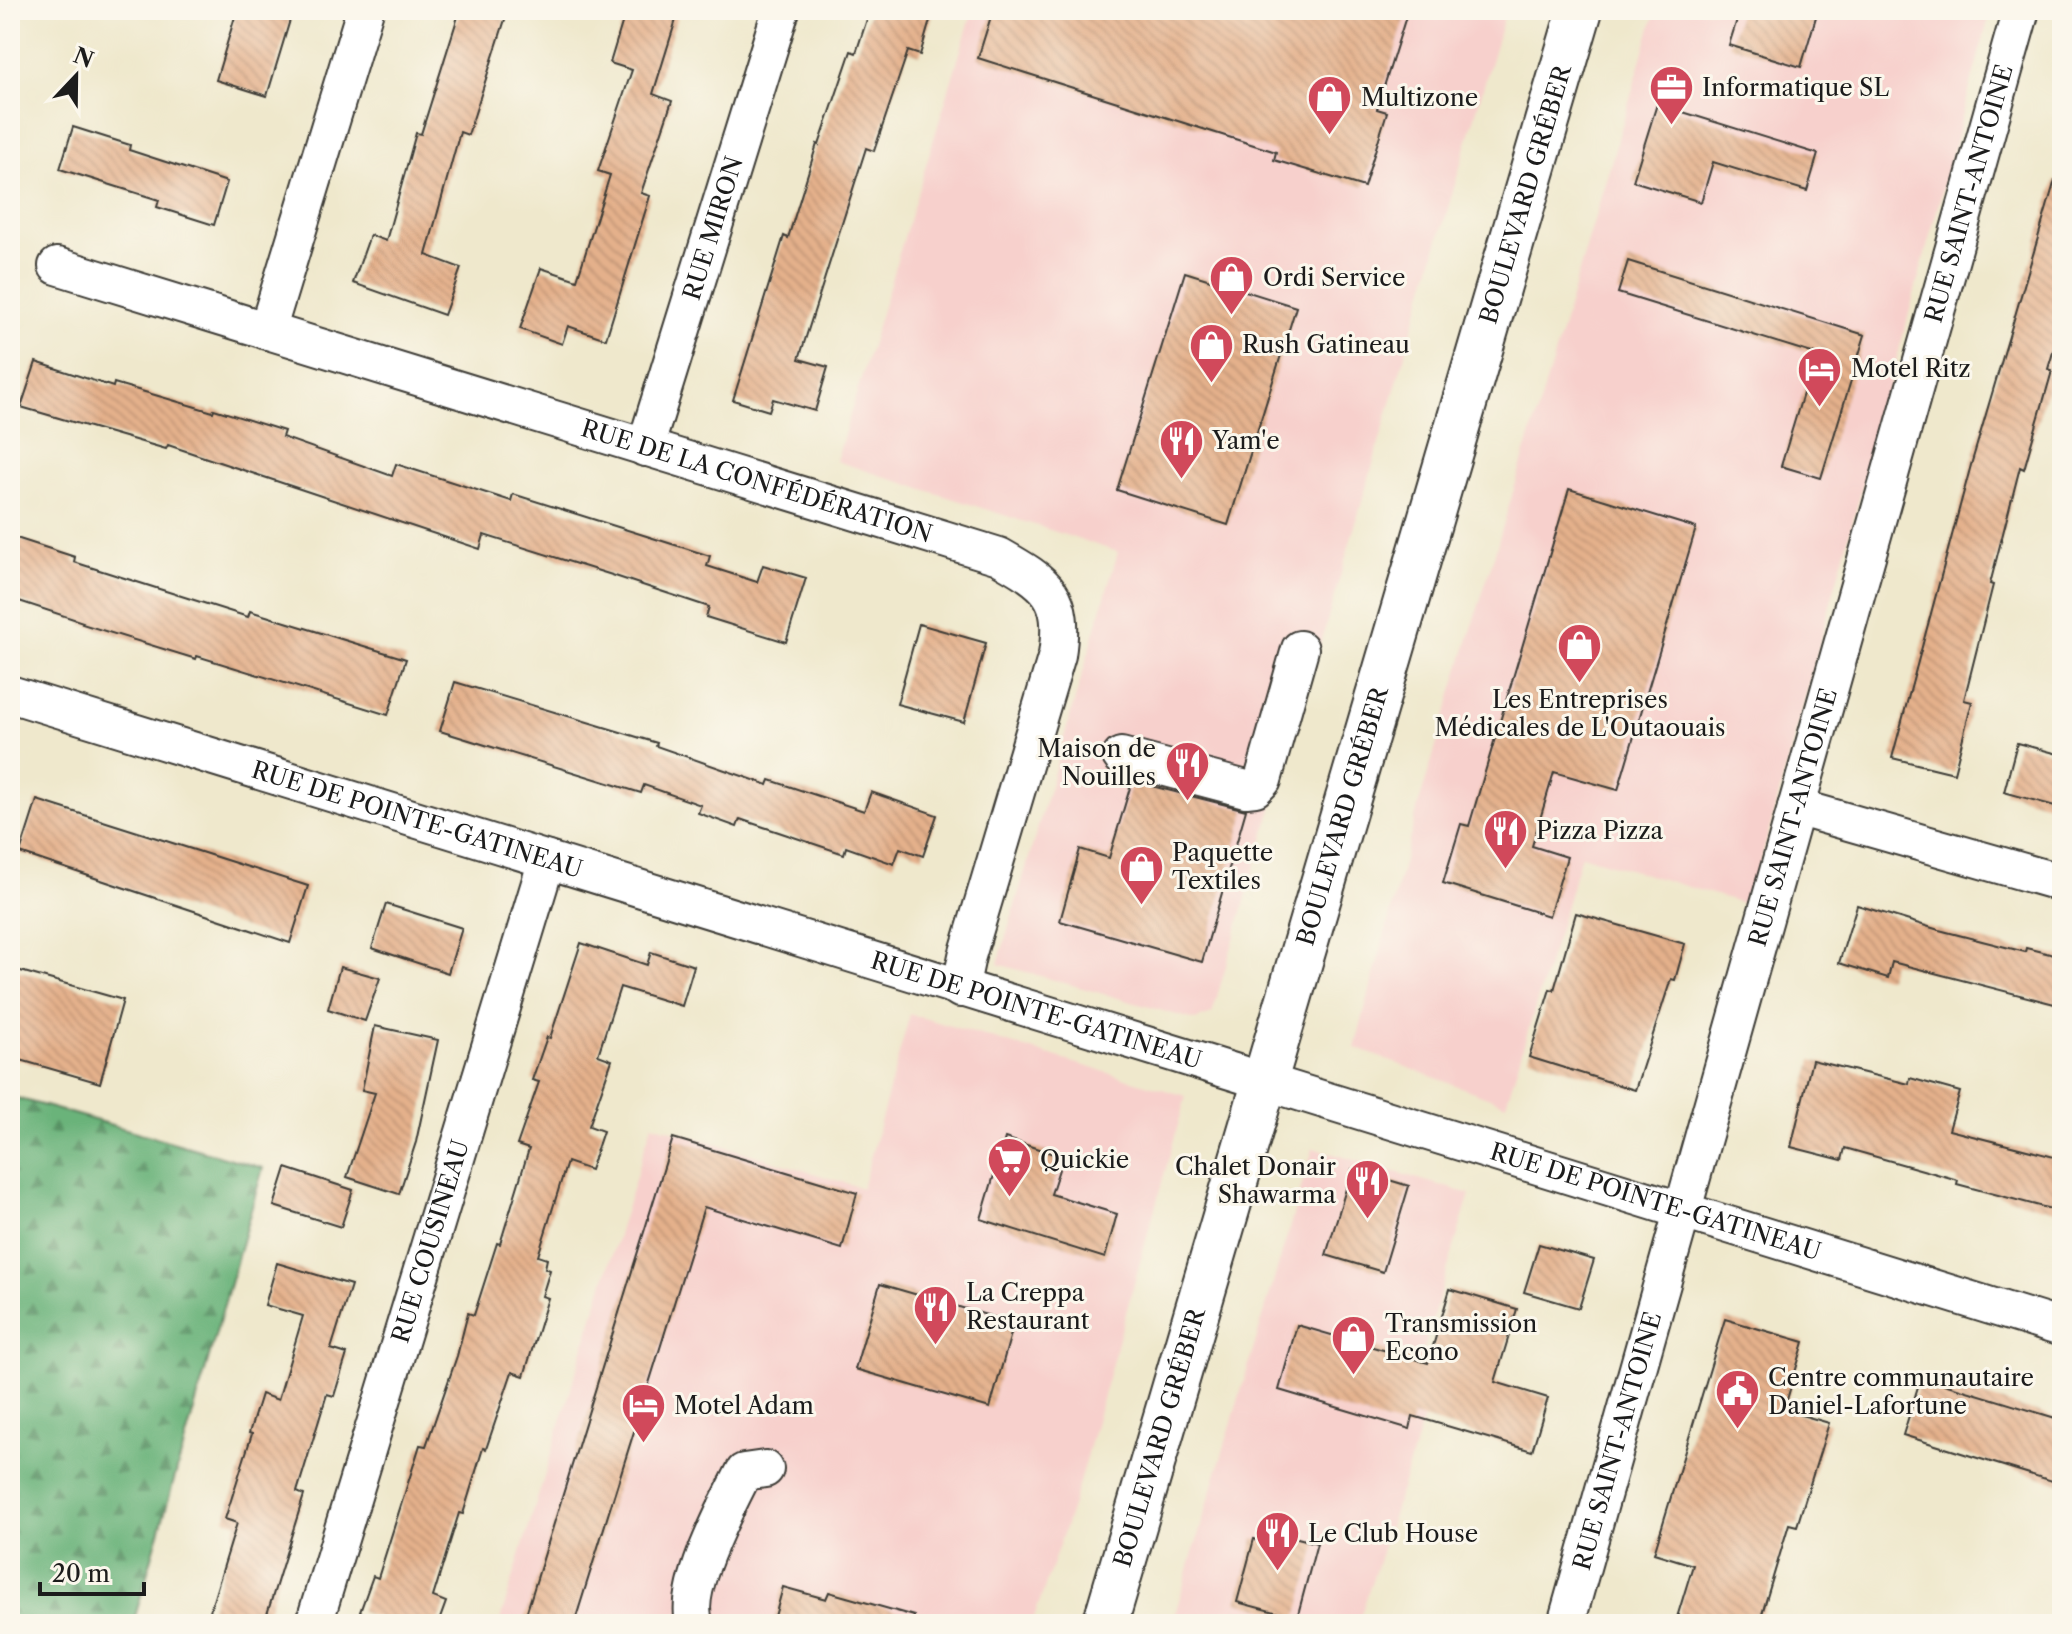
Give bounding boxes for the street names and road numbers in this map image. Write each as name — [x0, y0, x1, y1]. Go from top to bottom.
street label: BOULEVARD GRÉBER — [1473, 60, 1577, 327]
street label: RUE SAINT-ANTOINE — [1919, 61, 2019, 326]
street label: RUE MIRON — [677, 153, 749, 304]
street label: RUE DE LA CONFÉDÉRATION — [578, 413, 936, 549]
street label: BOULEVARD GRÉBER — [1290, 682, 1394, 949]
street label: RUE SAINT-ANTOINE — [1743, 685, 1843, 950]
street label: RUE DE POINTE-GATINEAU — [248, 755, 586, 884]
street label: RUE DE POINTE-GATINEAU — [867, 946, 1205, 1075]
street label: RUE COUSINEAU — [386, 1136, 475, 1346]
street label: RUE DE POINTE-GATINEAU — [1487, 1137, 1824, 1266]
street label: BOULEVARD GRÉBER — [1108, 1304, 1211, 1571]
street label: RUE SAINT-ANTOINE — [1567, 1309, 1667, 1573]

